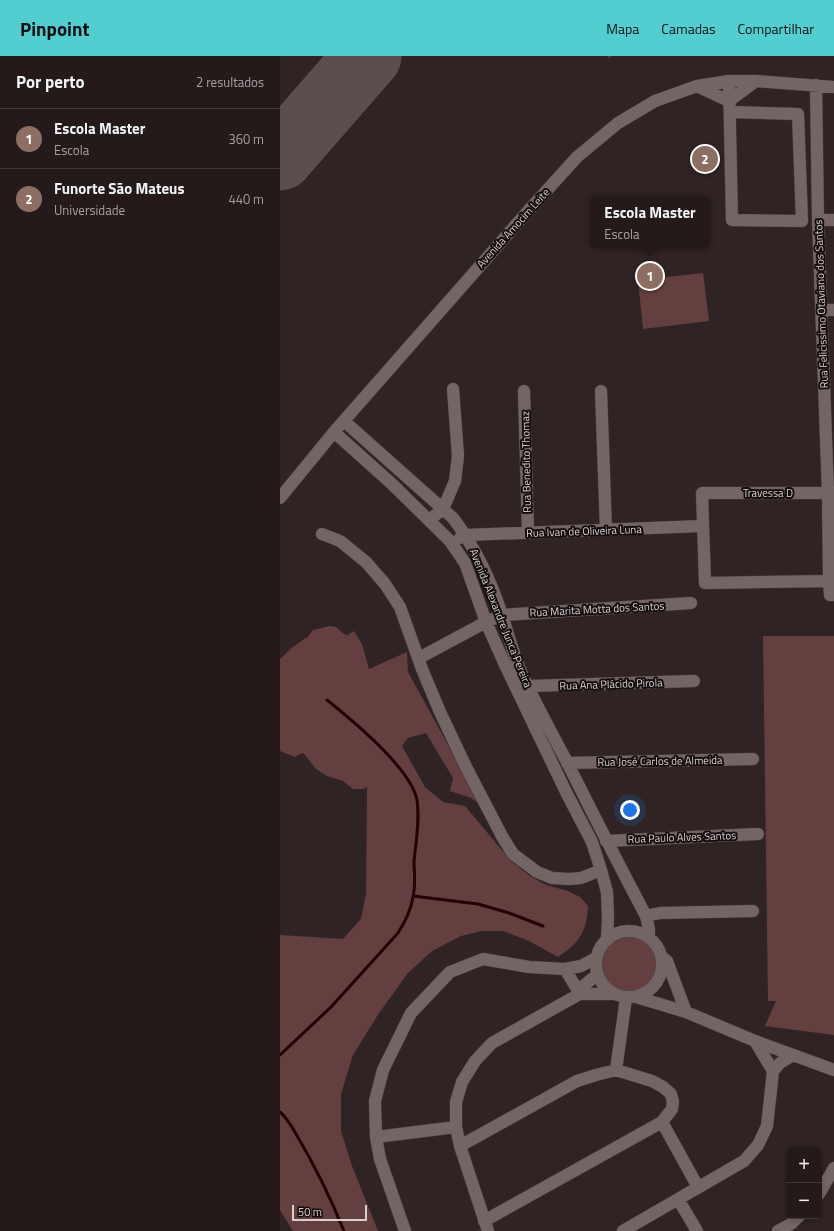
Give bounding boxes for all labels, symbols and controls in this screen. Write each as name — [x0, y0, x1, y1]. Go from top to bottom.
text: Pinpoint — [20, 14, 89, 43]
text: Mapa — [606, 18, 639, 39]
text: Camadas — [661, 18, 716, 39]
text: Compartilhar — [738, 18, 814, 39]
text: Por perto — [16, 69, 85, 95]
text: 2 resultados — [196, 72, 264, 92]
text: Escola Master — [54, 117, 145, 140]
text: 1 — [25, 129, 33, 149]
text: 360 m — [228, 129, 264, 149]
text: Escola — [54, 140, 89, 160]
pin: 2 — [692, 144, 718, 174]
text: Funorte São Mateus — [54, 177, 184, 200]
street label: Avenida Amocim Leite — [473, 184, 553, 271]
text: 2 — [25, 189, 33, 209]
text: 440 m — [228, 189, 264, 209]
popup — [590, 196, 710, 248]
text: Universidade — [54, 200, 125, 220]
text: Escola Master — [604, 201, 696, 224]
street label: Rua Felicissimo Otaviano dos Santos — [810, 219, 832, 389]
text: Escola — [604, 224, 640, 244]
pin: 1 — [637, 261, 663, 291]
street label: Rua Benedito Thomaz — [517, 411, 535, 513]
street label: Travessa D — [743, 485, 793, 501]
street label: Rua Ivan de Oliveira Luna — [526, 521, 643, 541]
street label: Avenida Alexandre Junca Pereira — [466, 546, 536, 690]
street label: Rua Marita Motta dos Santos — [529, 597, 665, 621]
street label: Rua Ana Plácido Pirola — [559, 674, 663, 694]
street label: Rua José Carlos de Almeida — [597, 752, 723, 770]
your location — [620, 800, 640, 820]
street label: Rua Paulo Alves Santos — [627, 827, 737, 847]
map controls — [786, 1147, 822, 1219]
button: + — [786, 1147, 822, 1183]
button: − — [786, 1183, 822, 1219]
scale bar — [292, 1203, 367, 1222]
text: 50 m — [298, 1204, 322, 1220]

